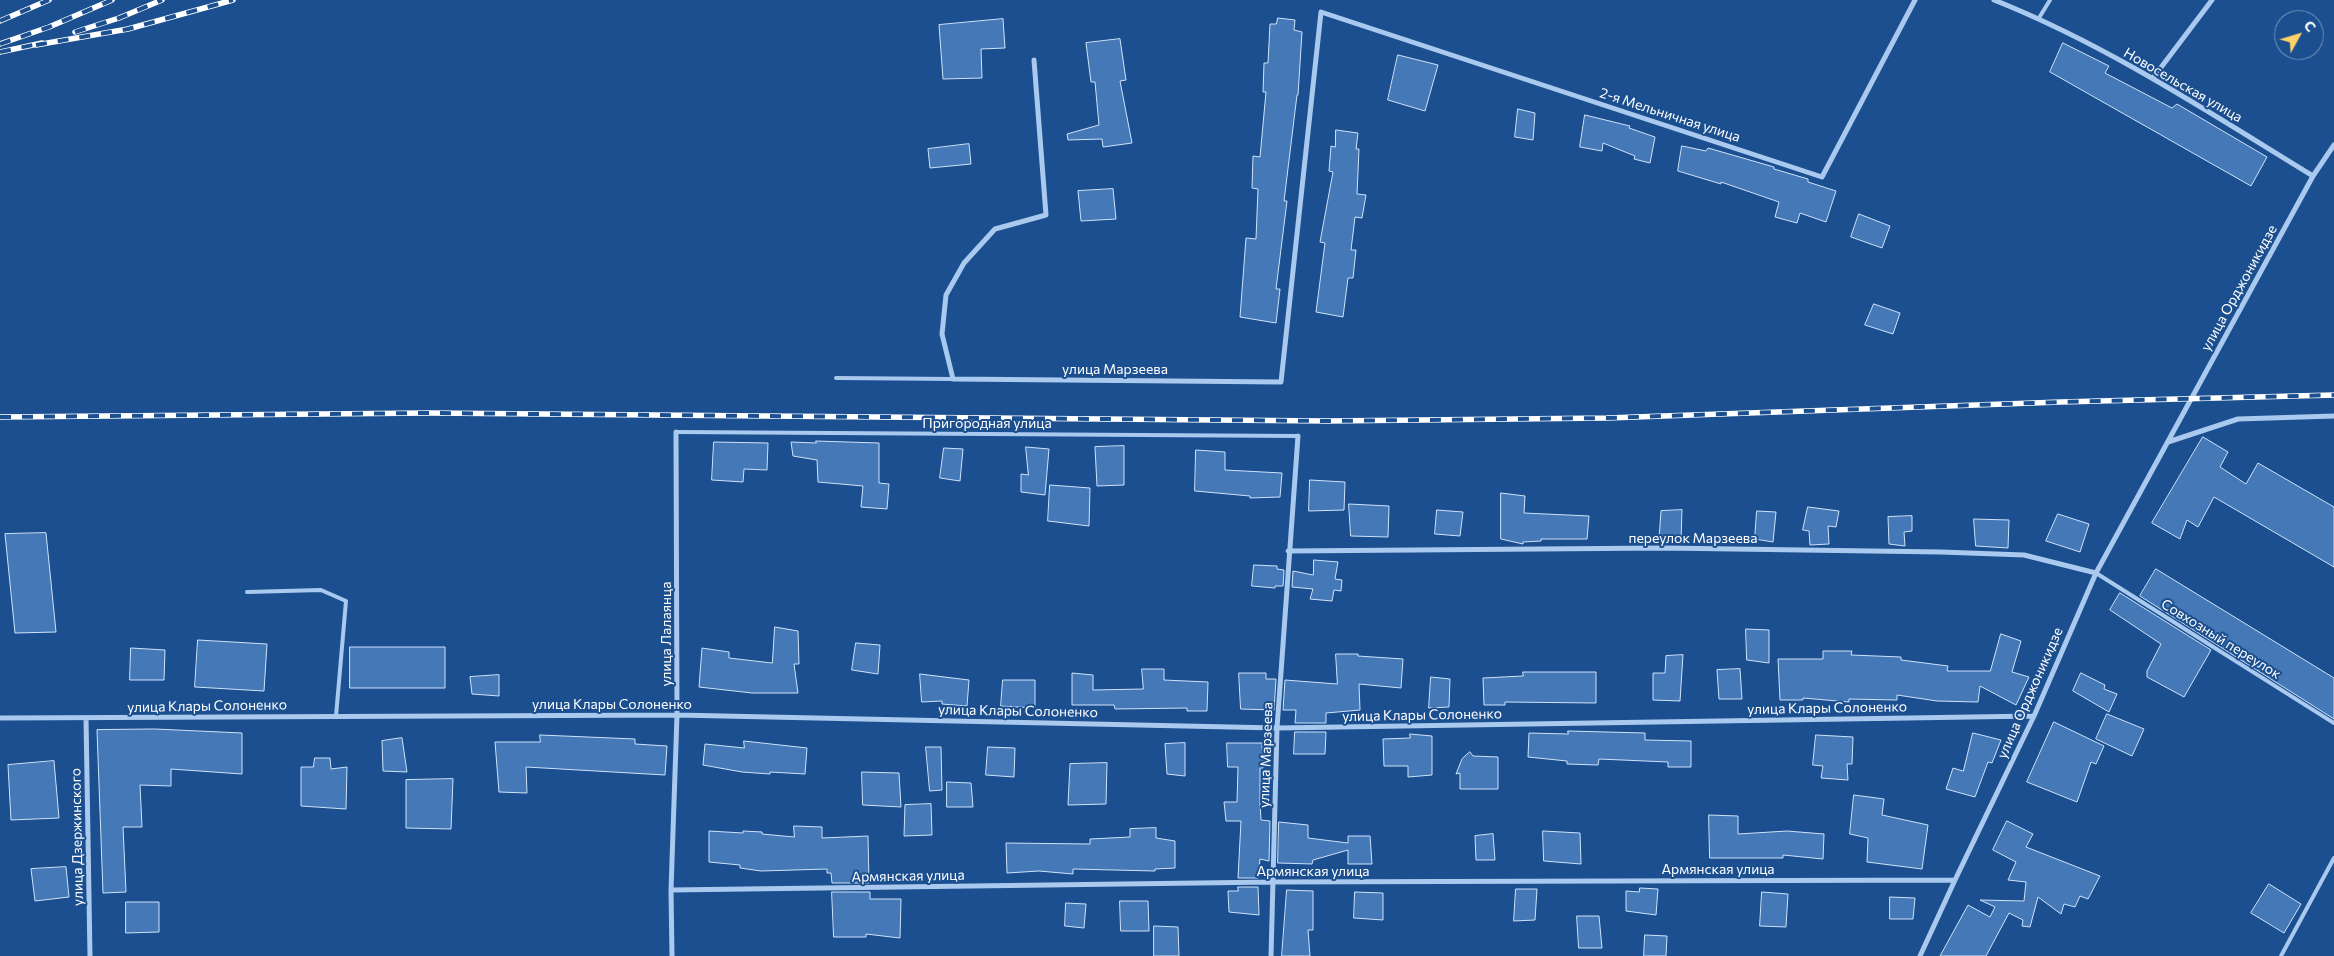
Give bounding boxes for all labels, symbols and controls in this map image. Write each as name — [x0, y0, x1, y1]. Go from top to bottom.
north arrow — [2274, 10, 2324, 60]
text: С — [2301, 17, 2320, 35]
street label: Новосельская улица — [2121, 44, 2245, 126]
street label: 2-я Мельничная улица — [1598, 84, 1742, 146]
street label: улица Орджоникидзе — [2197, 222, 2281, 354]
street label: улица Марзеева — [1062, 361, 1168, 377]
street label: Пригородная улица — [922, 415, 1052, 431]
street label: переулок Марзеева — [1628, 530, 1758, 546]
street label: улица Лалаянца — [658, 582, 674, 686]
street label: Совхозный переулок — [2158, 595, 2284, 683]
street label: улица Орджоникидзе — [1993, 625, 2067, 761]
street label: улица Клары Солоненко — [127, 696, 287, 716]
street label: улица Клары Солоненко — [532, 696, 692, 712]
street label: улица Клары Солоненко — [1747, 698, 1907, 718]
street label: улица Клары Солоненко — [938, 701, 1098, 721]
street label: улица Марзеева — [1256, 702, 1276, 808]
street label: улица Клары Солоненко — [1342, 705, 1502, 725]
street label: улица Дзержинского — [67, 768, 87, 906]
street label: Армянская улица — [1661, 861, 1775, 877]
street label: Армянская улица — [1256, 863, 1370, 879]
street label: Армянская улица — [851, 867, 965, 885]

